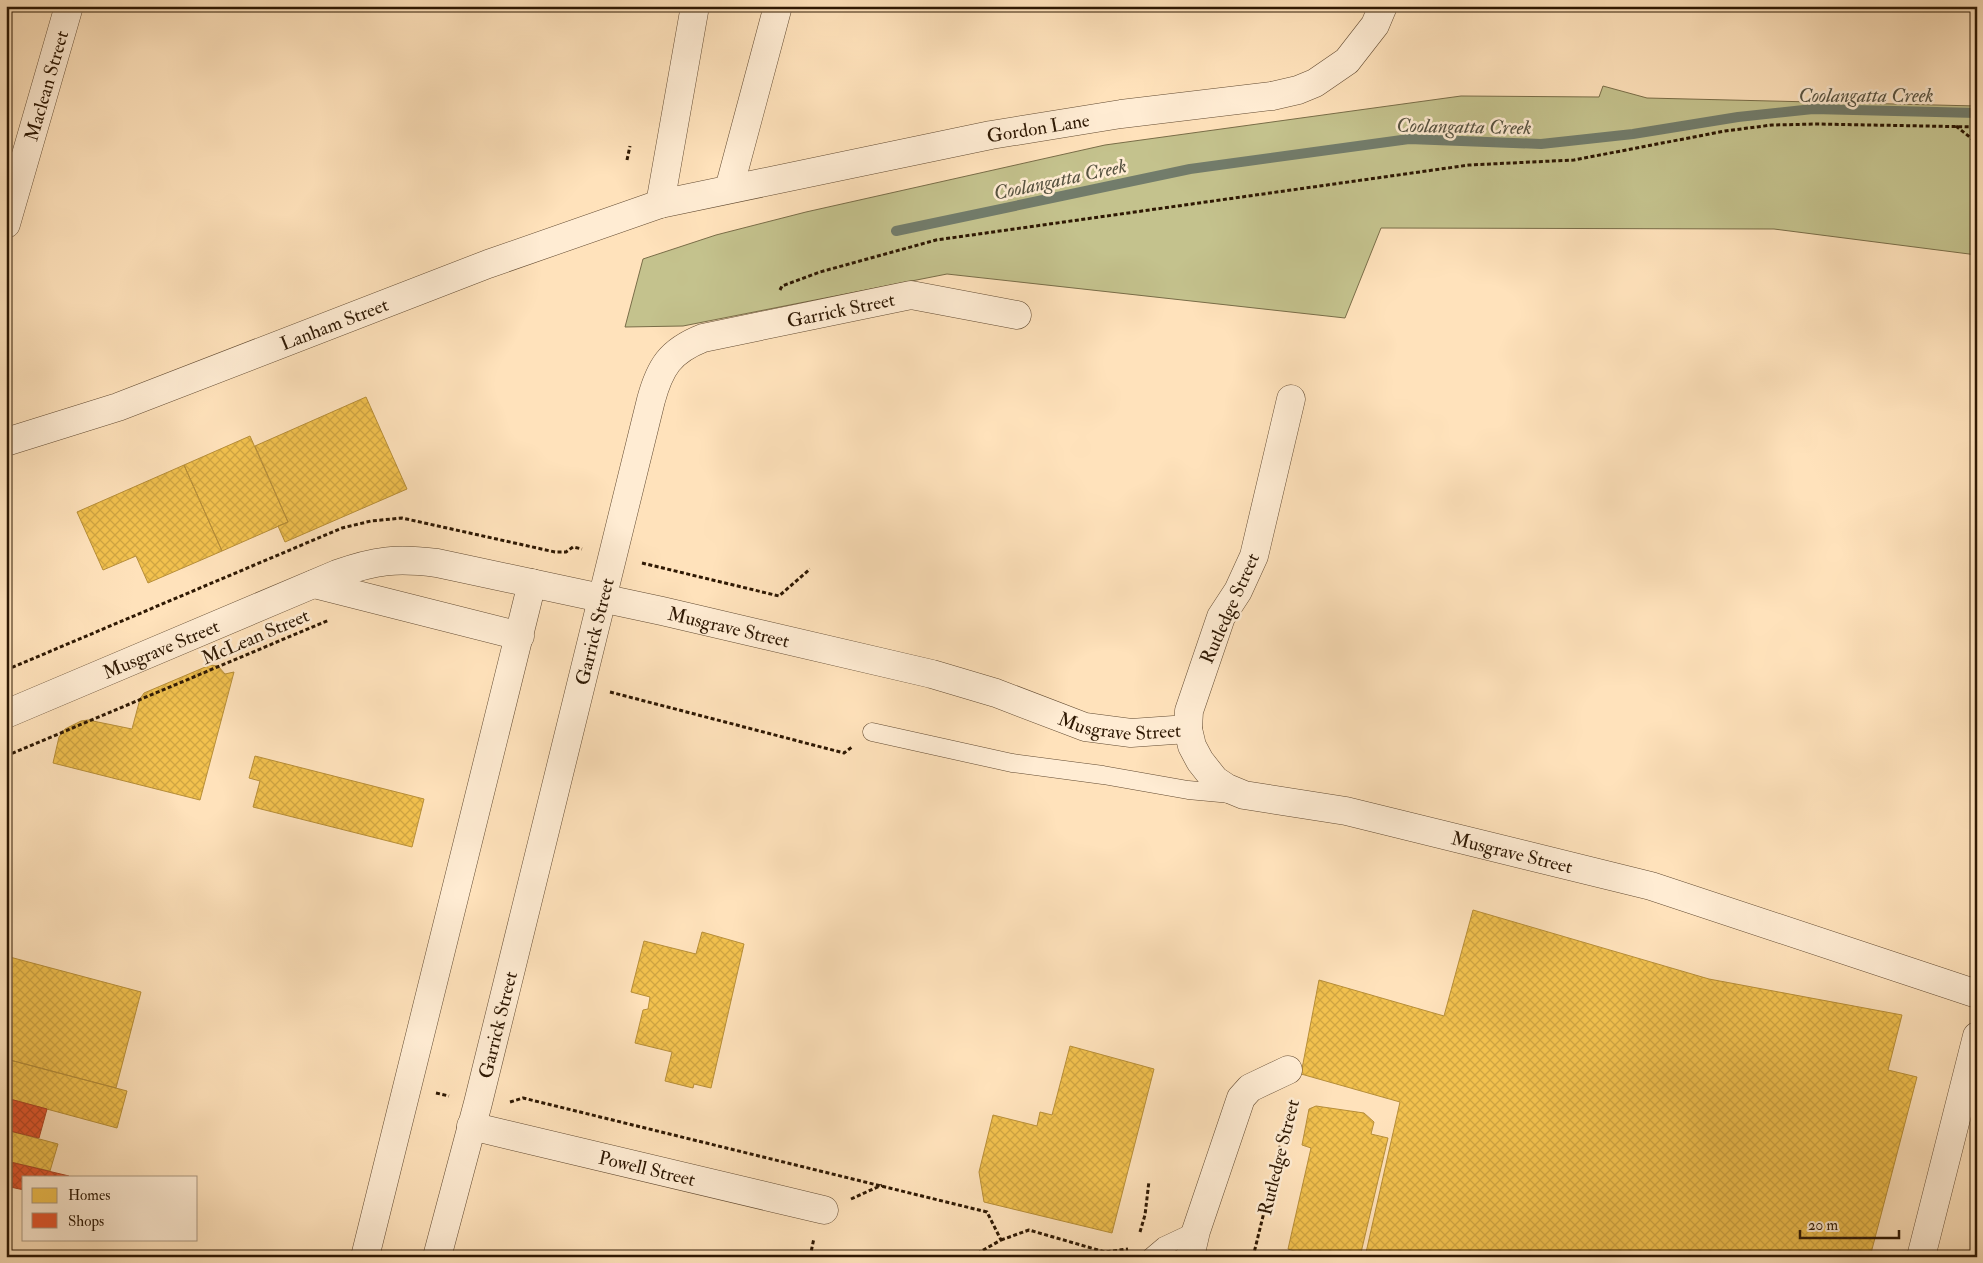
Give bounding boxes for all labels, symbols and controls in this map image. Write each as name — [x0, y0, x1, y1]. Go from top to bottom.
street label: Maclean Street — [20, 28, 74, 144]
water label: Coolangatta Creek — [1798, 83, 1934, 108]
street label: Gordon Lane — [985, 108, 1091, 148]
water label: Coolangatta Creek — [1396, 113, 1532, 140]
water label: Coolangatta Creek — [991, 153, 1129, 206]
street label: Garrick Street — [785, 288, 897, 333]
street label: Lanham Street — [277, 293, 392, 356]
street label: Rutledge Street — [1195, 549, 1265, 667]
street label: Garrick Street — [570, 576, 620, 688]
street label: Musgrave Street — [665, 602, 792, 653]
street label: McLean Street — [198, 603, 313, 670]
street label: Musgrave Street — [99, 614, 223, 685]
street label: Musgrave Street — [1054, 707, 1182, 746]
street label: Musgrave Street — [1449, 826, 1575, 879]
street label: Garrick Street — [473, 969, 523, 1081]
street label: Rutledge Street — [1253, 1097, 1305, 1218]
street label: Powell Street — [596, 1146, 698, 1192]
legend — [22, 1176, 198, 1240]
text: Homes — [68, 1186, 110, 1205]
scale bar — [1800, 1208, 1899, 1240]
text: Shops — [68, 1212, 104, 1232]
text: 20 m — [1808, 1216, 1838, 1235]

